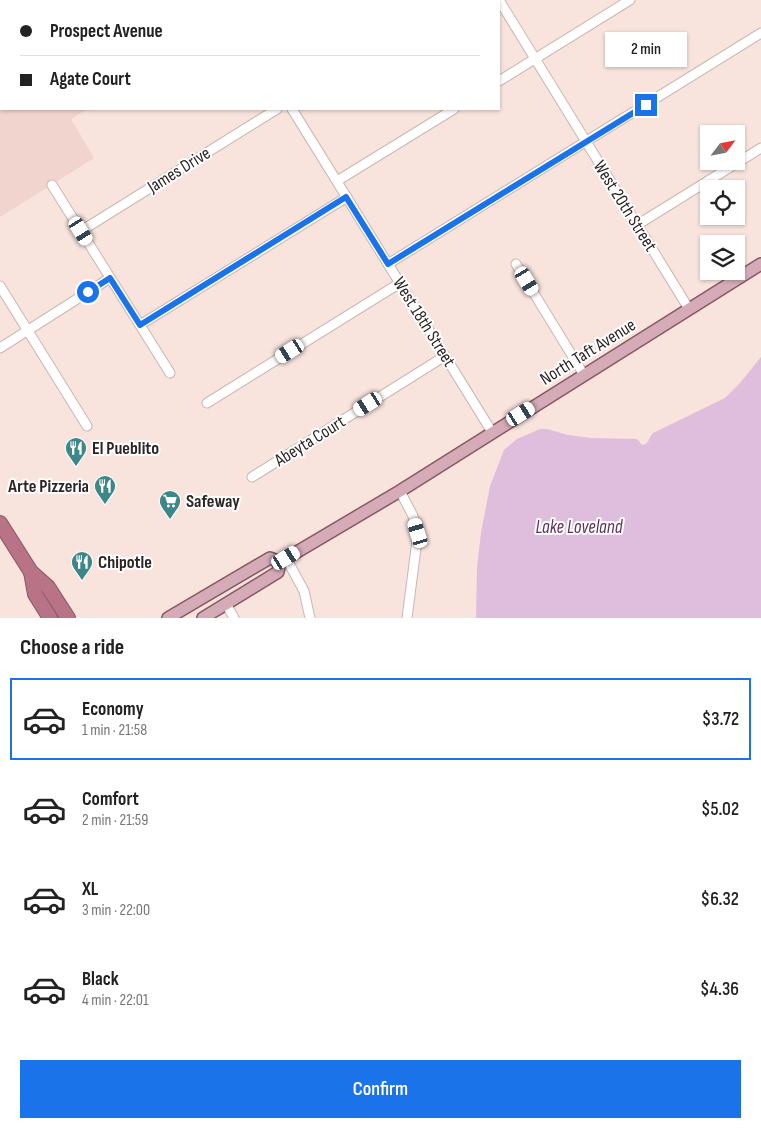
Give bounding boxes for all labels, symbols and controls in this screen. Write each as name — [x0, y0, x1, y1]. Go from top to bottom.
text: Prospect Avenue — [50, 20, 163, 43]
callout: 2 min — [605, 32, 687, 68]
text: 2 min — [631, 40, 661, 59]
text: Agate Court — [50, 68, 131, 91]
route end — [635, 94, 657, 116]
north arrow — [700, 125, 745, 170]
map controls — [700, 125, 745, 280]
street label: James Drive — [143, 143, 214, 198]
street label: West 20th Street — [589, 157, 661, 256]
button: locate — [700, 180, 745, 225]
car — [66, 214, 95, 248]
button: layers — [700, 235, 745, 280]
car — [512, 264, 541, 298]
street label: West 18th Street — [388, 273, 460, 371]
route start — [77, 281, 99, 303]
street label: North Taft Avenue — [536, 314, 640, 390]
car — [273, 337, 306, 365]
car — [351, 390, 384, 418]
car — [504, 400, 537, 428]
street label: Abeyta Court — [270, 411, 350, 471]
restaurant icon: El Pueblito — [64, 436, 88, 467]
place label: El Pueblito — [92, 438, 159, 459]
restaurant icon: Arte Pizzeria — [93, 474, 117, 505]
place label: Arte Pizzeria — [7, 476, 89, 497]
supermarket icon: Safeway — [158, 489, 182, 520]
place label: Safeway — [186, 491, 240, 512]
car — [406, 516, 429, 550]
water label: Lake Loveland — [535, 516, 624, 539]
car — [269, 544, 302, 572]
restaurant icon: Chipotle — [70, 550, 94, 581]
place label: Chipotle — [98, 552, 152, 573]
text: Choose a ride — [20, 634, 124, 661]
icon: car — [22, 697, 67, 742]
text: Economy — [82, 698, 144, 721]
text: $3.72 — [702, 708, 739, 731]
text: 1 min · 21:58 — [82, 721, 147, 740]
icon: car — [22, 787, 67, 832]
text: Comfort — [82, 788, 139, 811]
text: $5.02 — [701, 798, 739, 821]
text: 2 min · 21:59 — [82, 811, 148, 830]
icon: car — [22, 877, 67, 922]
text: XL — [82, 878, 98, 901]
text: $6.32 — [701, 888, 739, 911]
text: 3 min · 22:00 — [82, 901, 150, 920]
icon: car — [22, 967, 67, 1012]
text: Black — [82, 968, 119, 991]
text: $4.36 — [700, 978, 739, 1001]
text: 4 min · 22:01 — [82, 991, 149, 1010]
button: Confirm — [20, 1060, 741, 1118]

